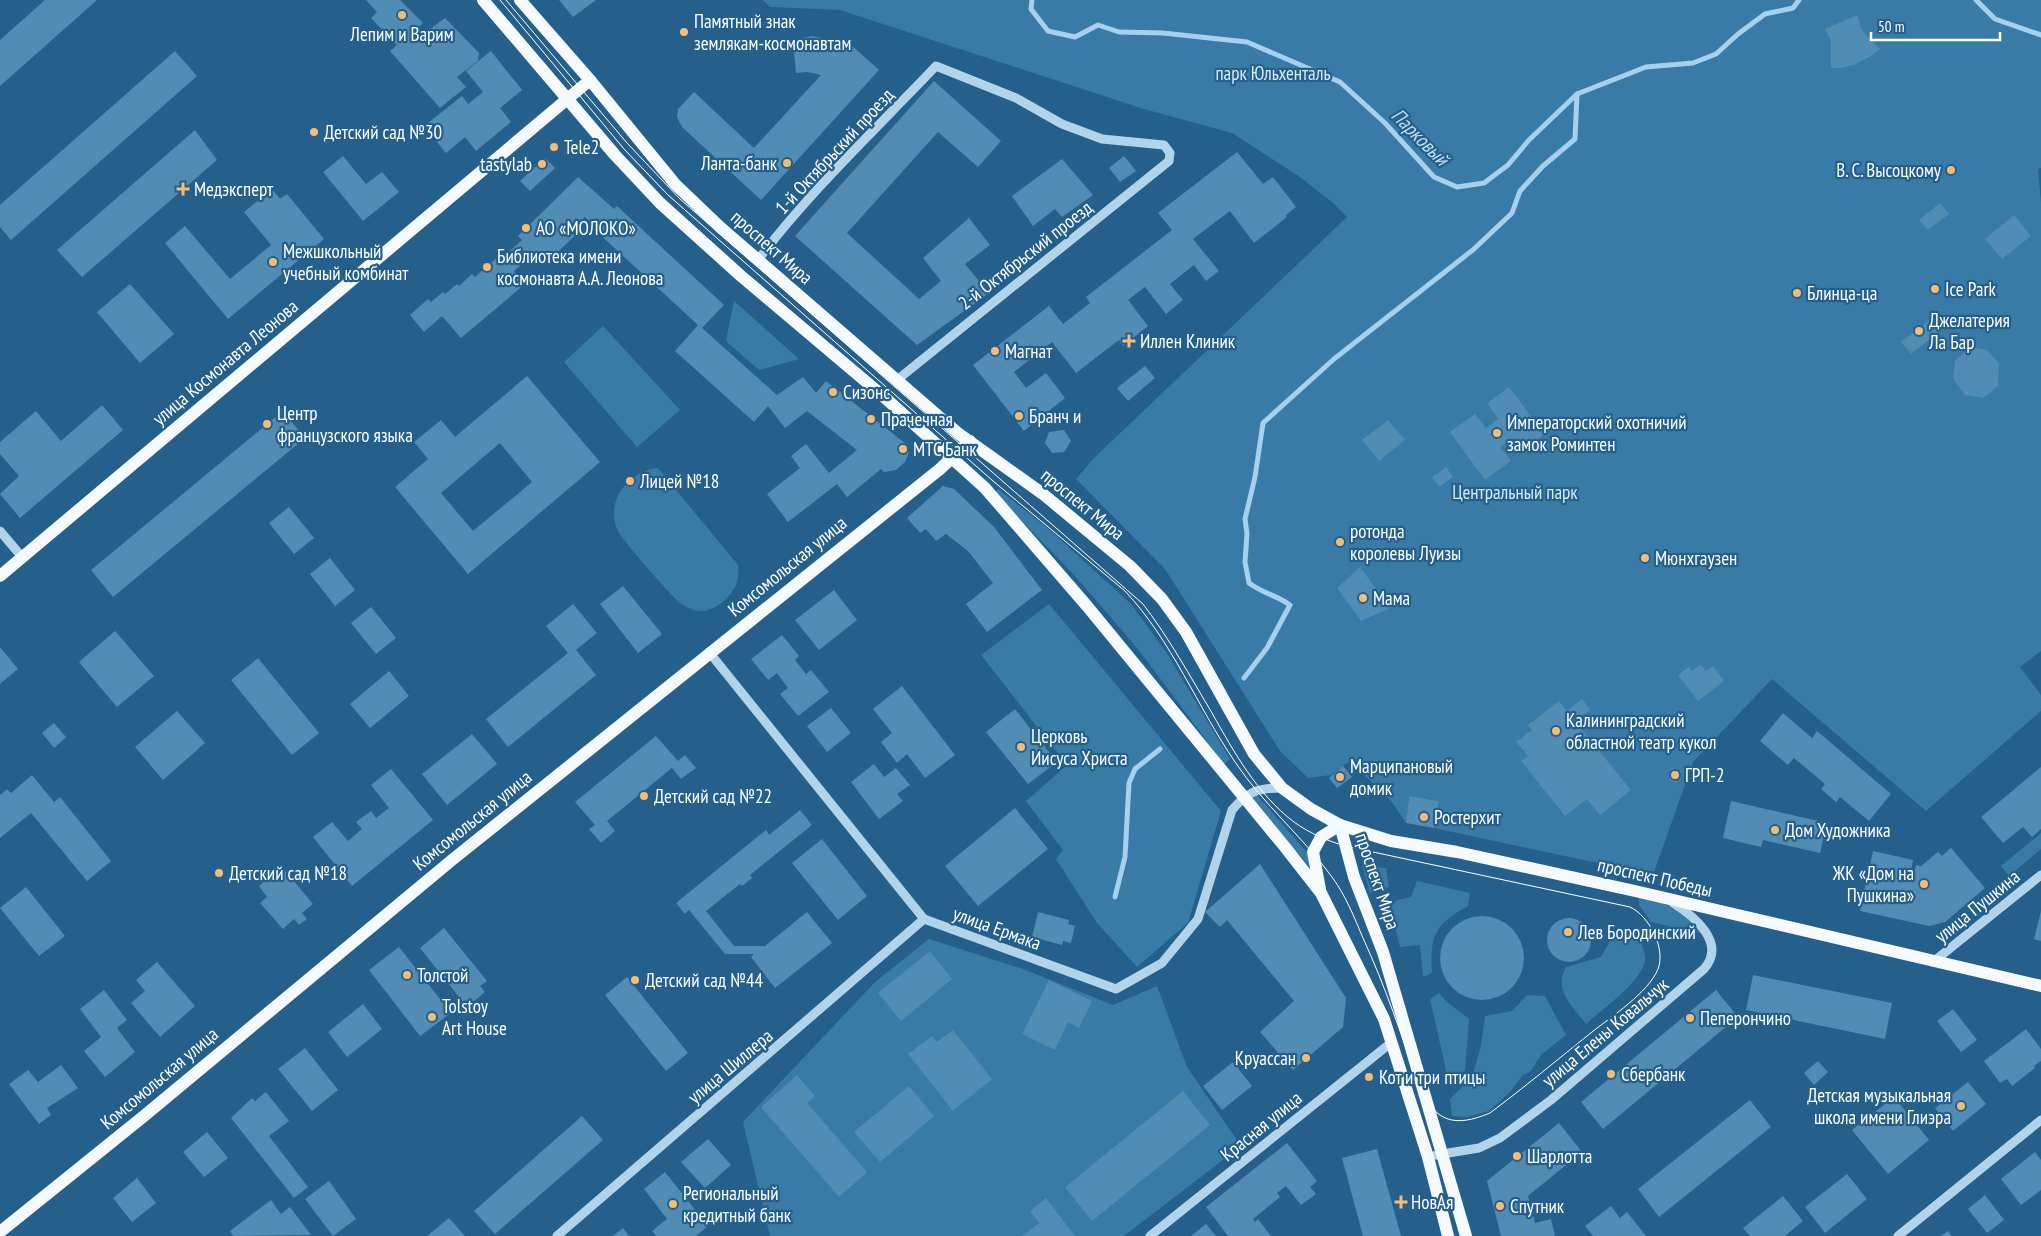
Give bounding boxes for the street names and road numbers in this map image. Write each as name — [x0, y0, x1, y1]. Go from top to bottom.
street label: 1-й Октябрьский проезд — [769, 83, 899, 219]
street label: 2-й Октябрьский проезд — [953, 195, 1097, 315]
street label: проспект Мира — [726, 205, 818, 289]
street label: улица Космонавта Леонова — [147, 294, 303, 430]
street label: проспект Мира — [1036, 463, 1130, 545]
street label: Комсомольская улица — [723, 511, 851, 621]
street label: Комсомольская улица — [408, 765, 536, 875]
street label: проспект Мира — [1350, 829, 1406, 933]
street label: проспект Победы — [1595, 852, 1715, 902]
street label: улица Пушкина — [1929, 864, 2025, 948]
street label: улица Ермака — [950, 901, 1044, 955]
street label: улица Елены Ковальчук — [1537, 972, 1674, 1092]
street label: Комсомольская улица — [95, 1022, 223, 1134]
street label: улица Шиллера — [683, 1023, 777, 1109]
street label: Красная улица — [1215, 1086, 1307, 1166]

